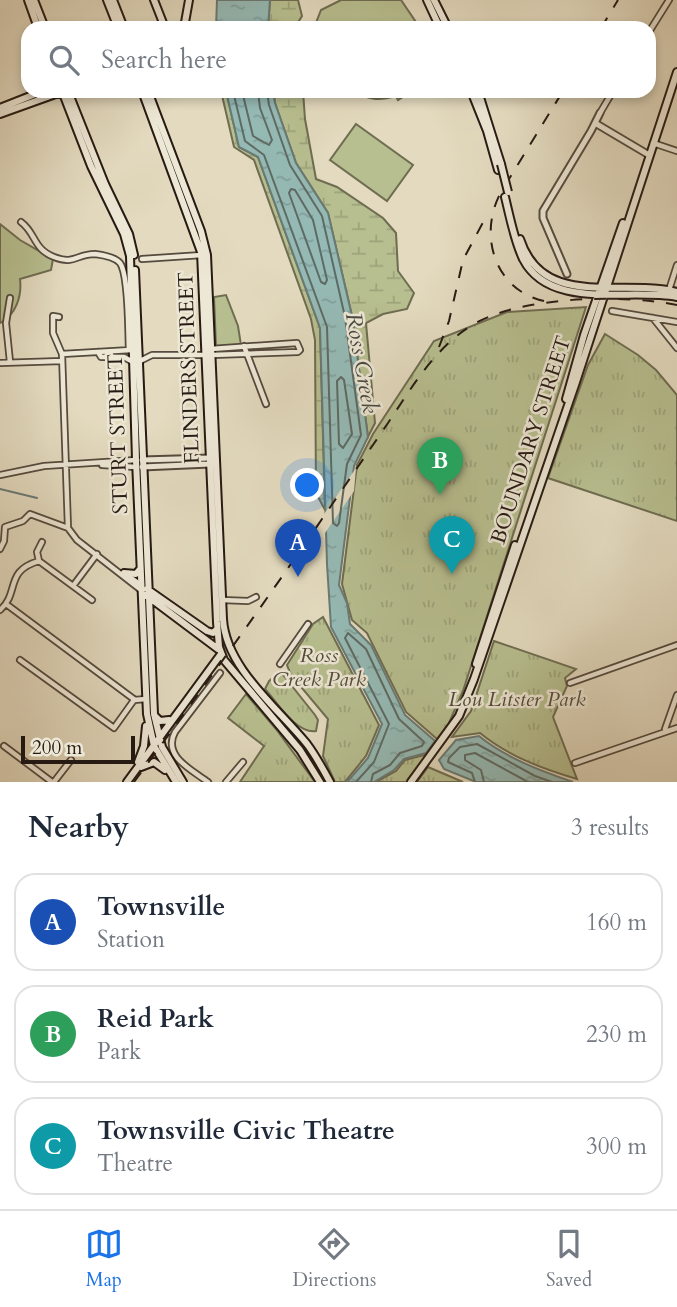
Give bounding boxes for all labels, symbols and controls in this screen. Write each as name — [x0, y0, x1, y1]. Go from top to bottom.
search box — [21, 21, 656, 98]
icon: search — [45, 41, 83, 79]
text: Search here — [101, 42, 227, 77]
street label: FLINDERS STREET — [171, 271, 207, 465]
water label: Ross Creek — [338, 310, 386, 416]
street label: BOUNDARY STREET — [484, 332, 578, 548]
street label: STURT STREET — [101, 353, 135, 515]
pin: B — [417, 437, 463, 495]
your location — [290, 468, 324, 502]
pin: C — [429, 516, 475, 574]
pin: A — [275, 519, 321, 577]
park label: Ross Creek Park — [272, 641, 366, 694]
park label: Lou Litster Park — [448, 685, 586, 714]
scale bar — [21, 733, 135, 765]
text: 200 m — [32, 735, 82, 761]
text: Nearby — [28, 807, 129, 848]
text: 3 results — [571, 812, 649, 843]
text: Townsville — [97, 889, 225, 924]
text: A — [44, 907, 62, 938]
text: 160 m — [586, 907, 647, 938]
text: Station — [97, 924, 165, 955]
text: Reid Park — [97, 1001, 214, 1036]
text: B — [45, 1019, 61, 1050]
text: 230 m — [586, 1019, 647, 1050]
text: Park — [97, 1036, 141, 1067]
text: Townsville Civic Theatre — [97, 1113, 395, 1148]
text: C — [44, 1131, 62, 1162]
text: 300 m — [586, 1131, 647, 1162]
text: Theatre — [97, 1148, 173, 1179]
tab: Map — [85, 1225, 123, 1293]
tab: Directions — [293, 1225, 376, 1293]
tab: Saved — [546, 1225, 592, 1293]

